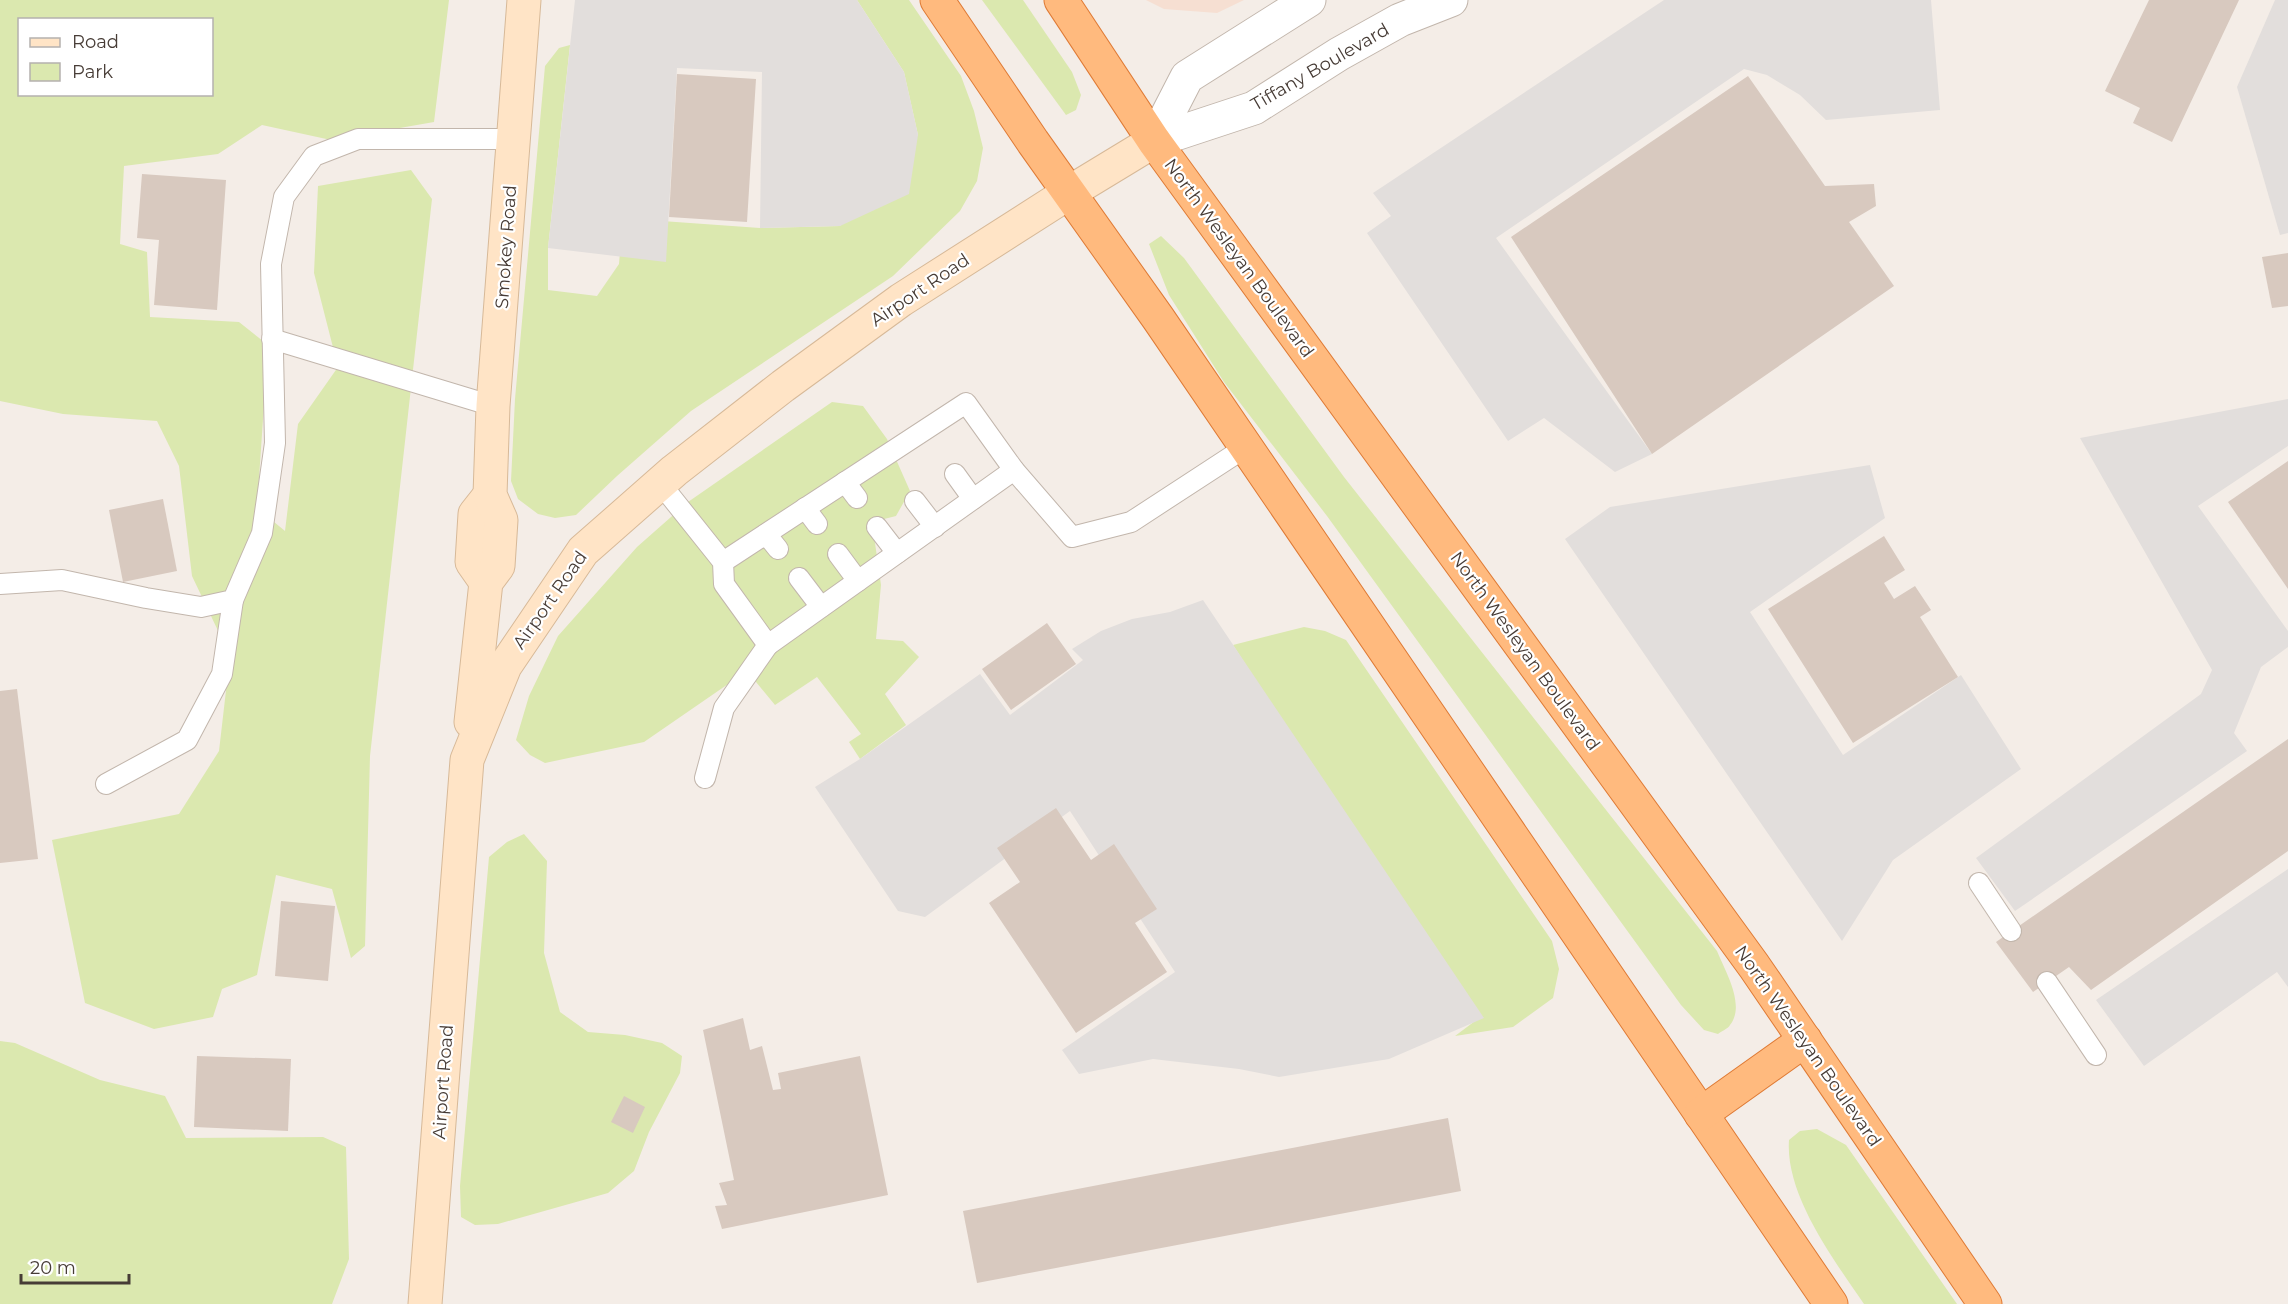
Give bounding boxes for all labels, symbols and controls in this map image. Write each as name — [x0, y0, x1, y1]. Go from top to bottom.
legend — [18, 18, 213, 96]
street label: Tiffany Boulevard — [1247, 19, 1393, 115]
text: Road — [72, 31, 119, 53]
text: Park — [72, 61, 113, 83]
street label: North Wesleyan Boulevard — [1159, 154, 1319, 362]
street label: Smokey Road — [491, 184, 521, 310]
street label: Airport Road — [866, 249, 974, 331]
street label: Airport Road — [508, 547, 592, 653]
street label: North Wesleyan Boulevard — [1445, 547, 1605, 755]
street label: North Wesleyan Boulevard — [1730, 941, 1886, 1151]
street label: Airport Road — [428, 1024, 458, 1140]
scale bar — [21, 1247, 129, 1285]
text: 20 m — [30, 1257, 76, 1279]

